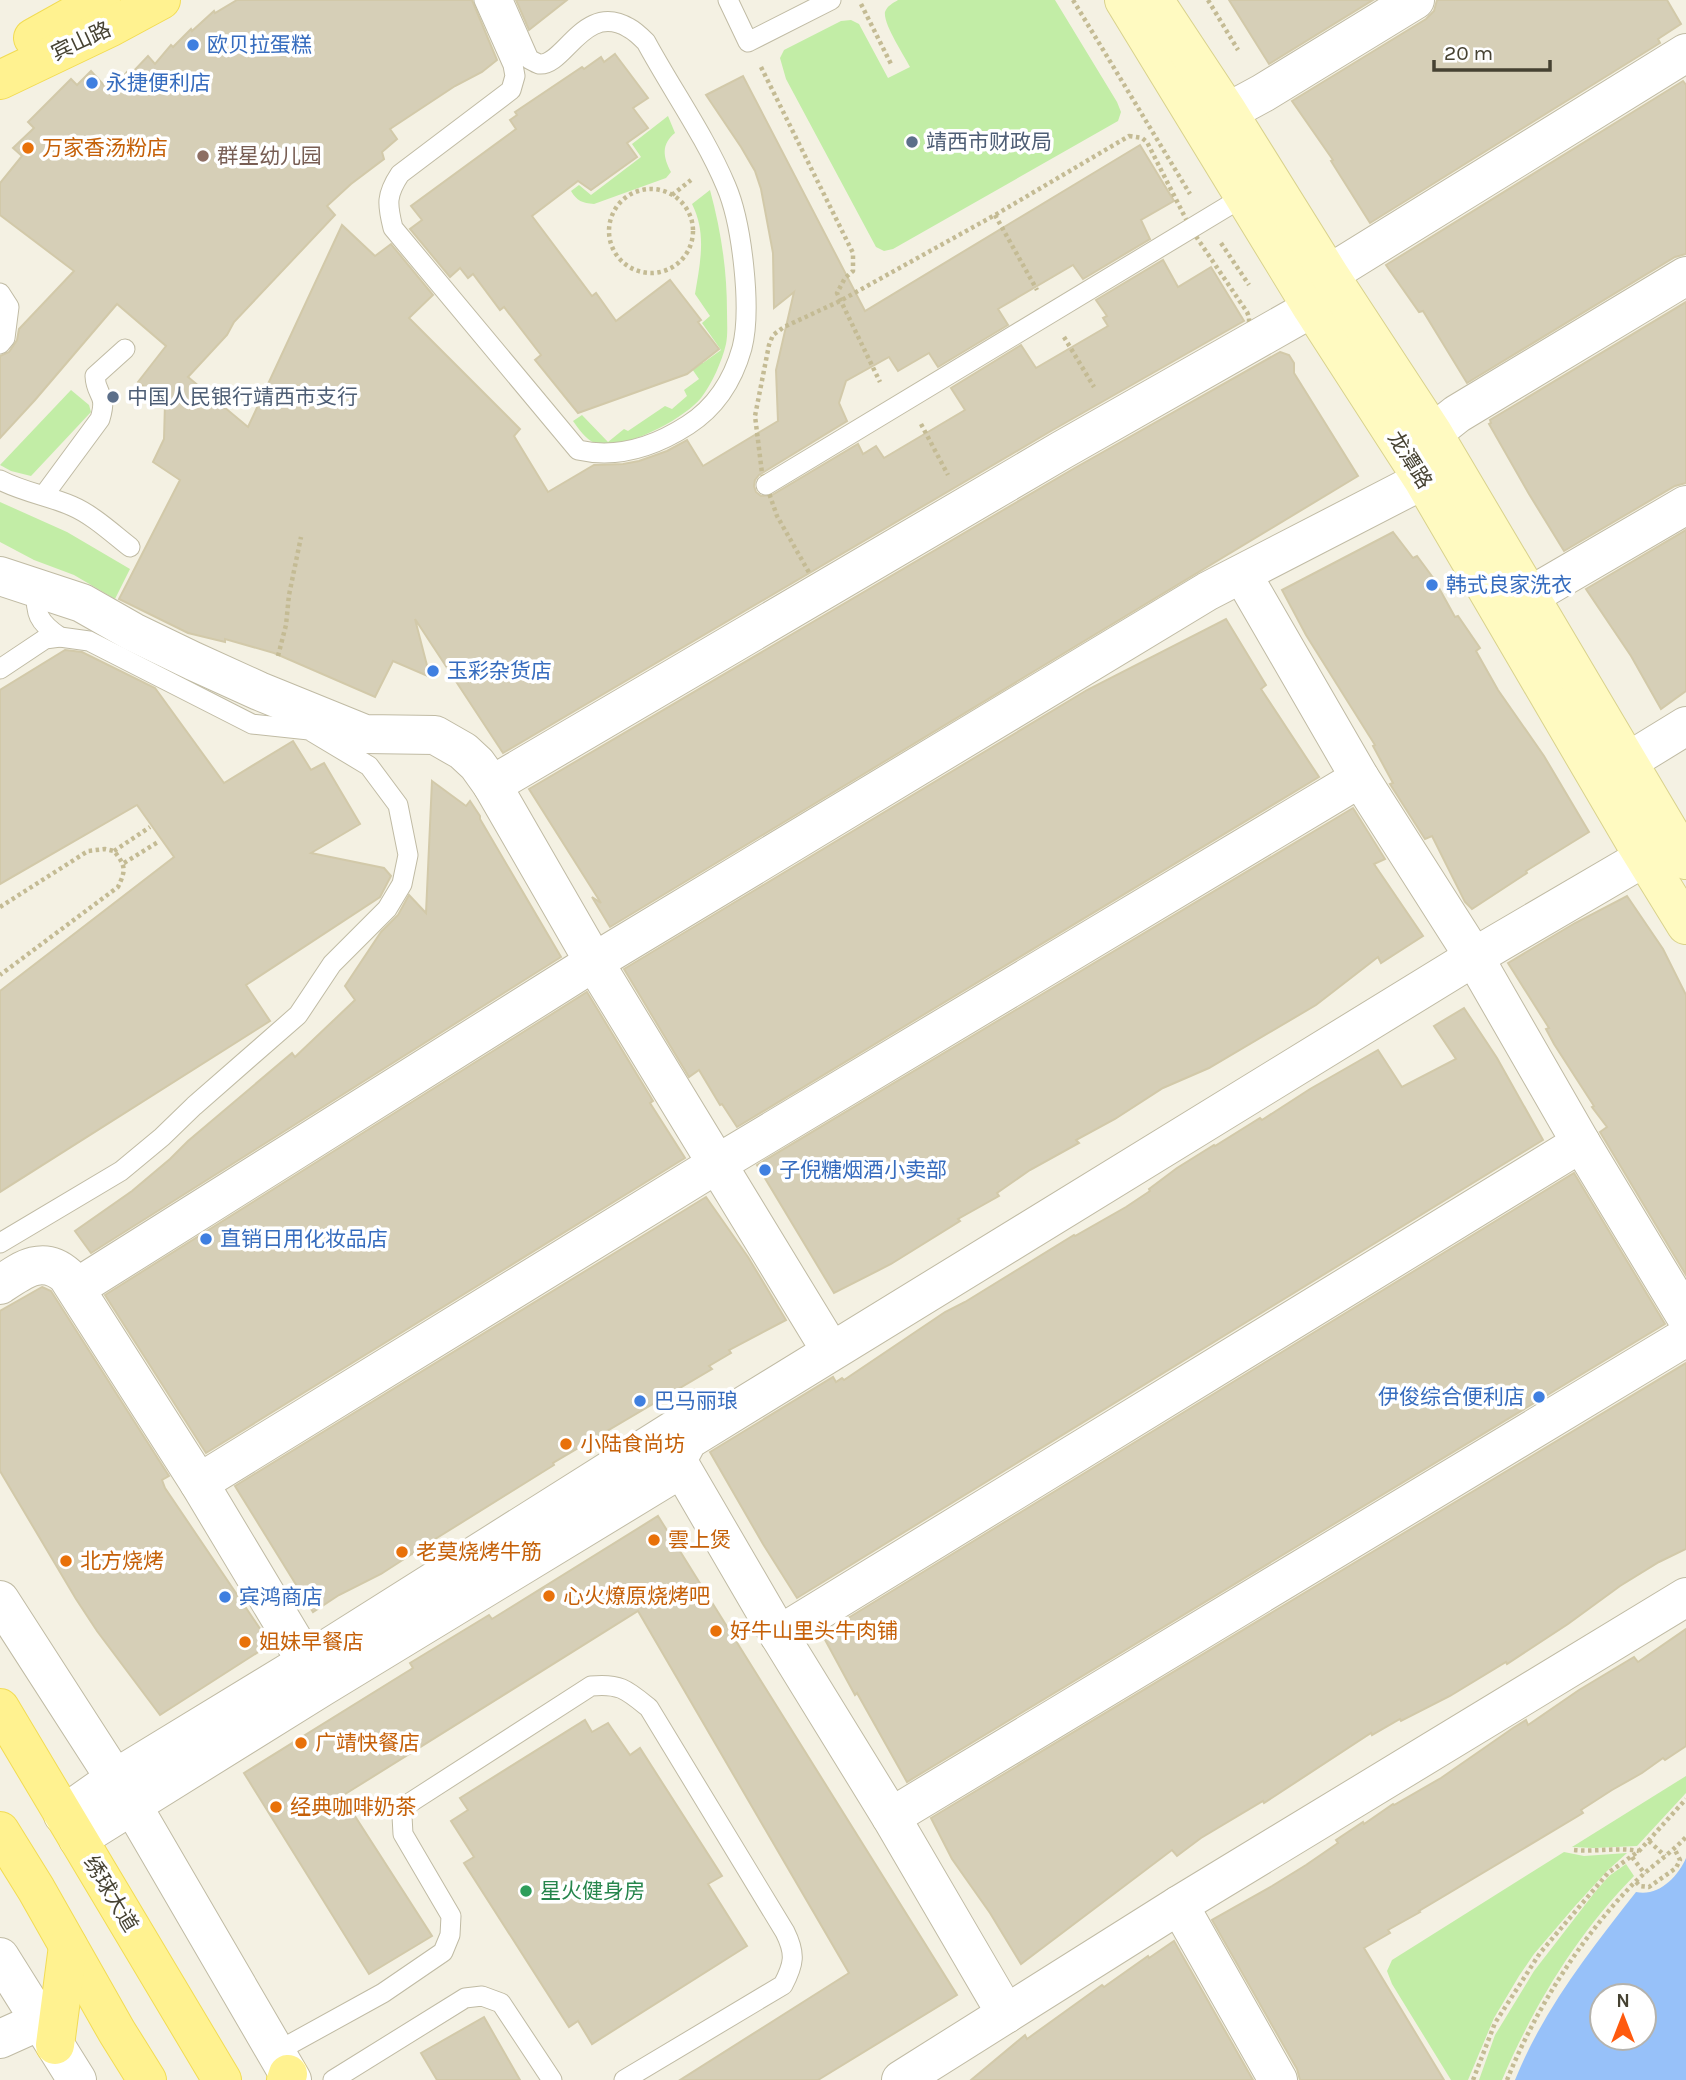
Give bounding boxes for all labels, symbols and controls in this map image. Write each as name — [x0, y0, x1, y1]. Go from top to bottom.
street label: 宾山路 — [47, 17, 115, 65]
scale bar — [1434, 28, 1550, 72]
place label: 欧贝拉蛋糕 — [207, 33, 312, 57]
marker: 欧贝拉蛋糕 — [185, 37, 201, 53]
text: 20 m — [1444, 41, 1493, 65]
place label: 永捷便利店 — [106, 71, 211, 95]
marker: 永捷便利店 — [84, 75, 100, 91]
place label: 靖西市财政局 — [926, 130, 1052, 154]
marker: 靖西市财政局 — [904, 134, 920, 150]
place label: 万家香汤粉店 — [42, 136, 168, 160]
marker: 万家香汤粉店 — [20, 140, 36, 156]
place label: 群星幼儿园 — [217, 144, 322, 168]
marker: 群星幼儿园 — [195, 148, 211, 164]
place label: 中国人民银行靖西市支行 — [127, 385, 358, 409]
marker: 中国人民银行靖西市支行 — [105, 389, 121, 405]
street label: 龙潭路 — [1383, 427, 1437, 493]
place label: 韩式良家洗衣 — [1446, 573, 1572, 597]
marker: 韩式良家洗衣 — [1424, 577, 1440, 593]
place label: 玉彩杂货店 — [447, 659, 552, 683]
marker: 玉彩杂货店 — [425, 663, 441, 679]
place label: 子倪糖烟酒小卖部 — [779, 1158, 947, 1182]
marker: 子倪糖烟酒小卖部 — [757, 1162, 773, 1178]
place label: 直销日用化妆品店 — [220, 1227, 388, 1251]
marker: 直销日用化妆品店 — [198, 1231, 214, 1247]
place label: 伊俊综合便利店 — [1378, 1385, 1525, 1409]
place label: 巴马丽琅 — [654, 1389, 738, 1413]
marker: 伊俊综合便利店 — [1531, 1389, 1547, 1405]
marker: 巴马丽琅 — [632, 1393, 648, 1409]
place label: 小陆食尚坊 — [580, 1432, 685, 1456]
marker: 小陆食尚坊 — [558, 1436, 574, 1452]
place label: 雲上煲 — [668, 1528, 731, 1552]
marker: 雲上煲 — [646, 1532, 662, 1548]
place label: 老莫烧烤牛筋 — [416, 1540, 542, 1564]
marker: 老莫烧烤牛筋 — [394, 1544, 410, 1560]
place label: 北方烧烤 — [80, 1549, 164, 1573]
marker: 北方烧烤 — [58, 1553, 74, 1569]
place label: 心火燎原烧烤吧 — [563, 1584, 710, 1608]
place label: 宾鸿商店 — [239, 1585, 323, 1609]
marker: 心火燎原烧烤吧 — [541, 1588, 557, 1604]
marker: 宾鸿商店 — [217, 1589, 233, 1605]
place label: 好牛山里头牛肉铺 — [730, 1619, 898, 1643]
marker: 好牛山里头牛肉铺 — [708, 1623, 724, 1639]
place label: 姐妹早餐店 — [259, 1630, 364, 1654]
marker: 姐妹早餐店 — [237, 1634, 253, 1650]
place label: 广靖快餐店 — [315, 1731, 420, 1755]
marker: 广靖快餐店 — [293, 1735, 309, 1751]
place label: 经典咖啡奶茶 — [290, 1795, 416, 1819]
marker: 经典咖啡奶茶 — [268, 1799, 284, 1815]
street label: 绣球大道 — [79, 1852, 143, 1936]
place label: 星火健身房 — [540, 1879, 645, 1903]
marker: 星火健身房 — [518, 1883, 534, 1899]
north arrow — [1588, 1982, 1658, 2052]
text: N — [1616, 1990, 1630, 2012]

